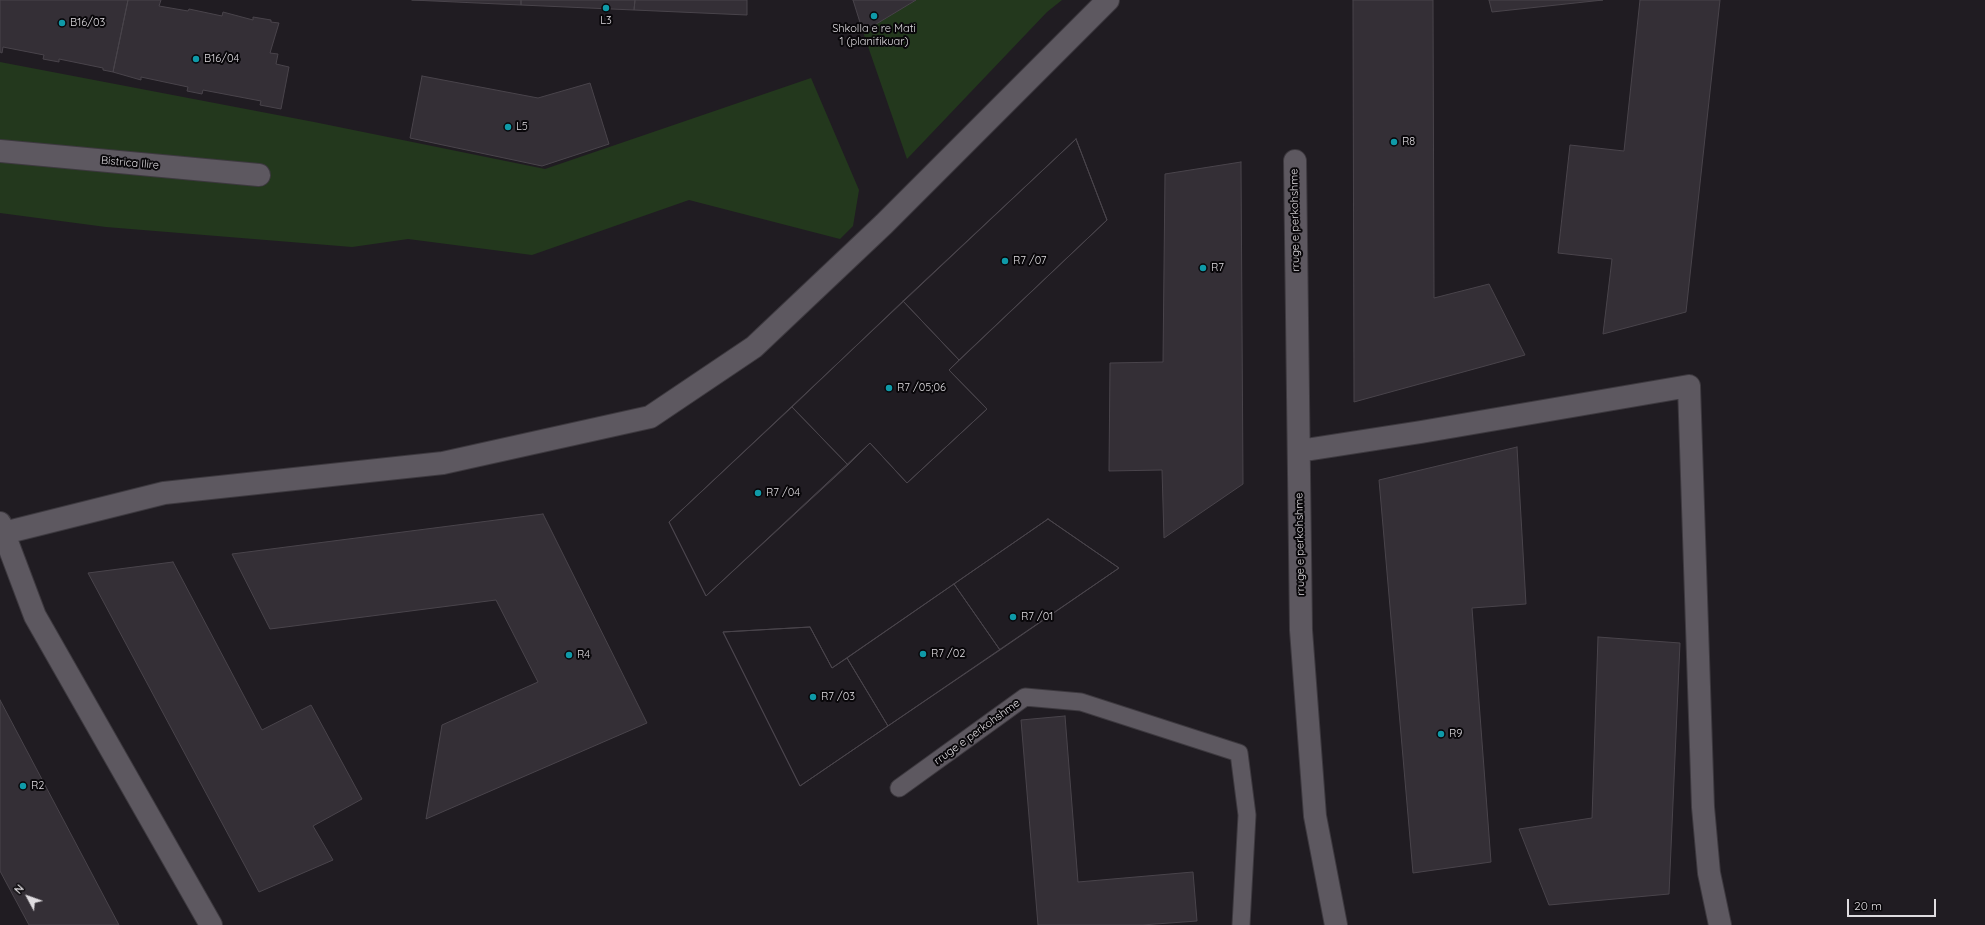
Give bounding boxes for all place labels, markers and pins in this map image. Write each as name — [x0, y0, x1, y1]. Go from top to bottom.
marker: L3 — [601, 3, 611, 13]
marker: Shkolla e re Mati 1 (planifikuar) — [869, 11, 879, 21]
place label: L3 — [600, 14, 612, 28]
place label: B16/03 — [70, 16, 105, 30]
marker: B16/03 — [57, 18, 67, 28]
place label: Shkolla e re Mati 1 (planifikuar) — [832, 22, 916, 48]
place label: B16/04 — [204, 52, 239, 66]
marker: B16/04 — [191, 54, 201, 64]
place label: L5 — [516, 120, 528, 134]
marker: L5 — [503, 122, 513, 132]
place label: R8 — [1402, 135, 1415, 149]
marker: R8 — [1389, 137, 1399, 147]
place label: R7 /07 — [1013, 254, 1046, 268]
marker: R7 /07 — [1000, 256, 1010, 266]
place label: R7 — [1211, 261, 1224, 275]
marker: R7 — [1198, 263, 1208, 273]
place label: R7 /05;06 — [897, 381, 946, 395]
marker: R7 /05;06 — [884, 383, 894, 393]
place label: R7 /04 — [766, 486, 800, 500]
marker: R7 /04 — [753, 488, 763, 498]
place label: R7 /01 — [1021, 610, 1053, 624]
marker: R7 /01 — [1008, 612, 1018, 622]
place label: R7 /02 — [931, 647, 965, 661]
place label: R4 — [577, 648, 590, 662]
marker: R7 /02 — [918, 649, 928, 659]
marker: R4 — [564, 650, 574, 660]
place label: R7 /03 — [821, 690, 855, 704]
marker: R7 /03 — [808, 692, 818, 702]
place label: R9 — [1449, 727, 1463, 741]
marker: R9 — [1436, 729, 1446, 739]
place label: R2 — [31, 779, 44, 793]
marker: R2 — [18, 781, 28, 791]

